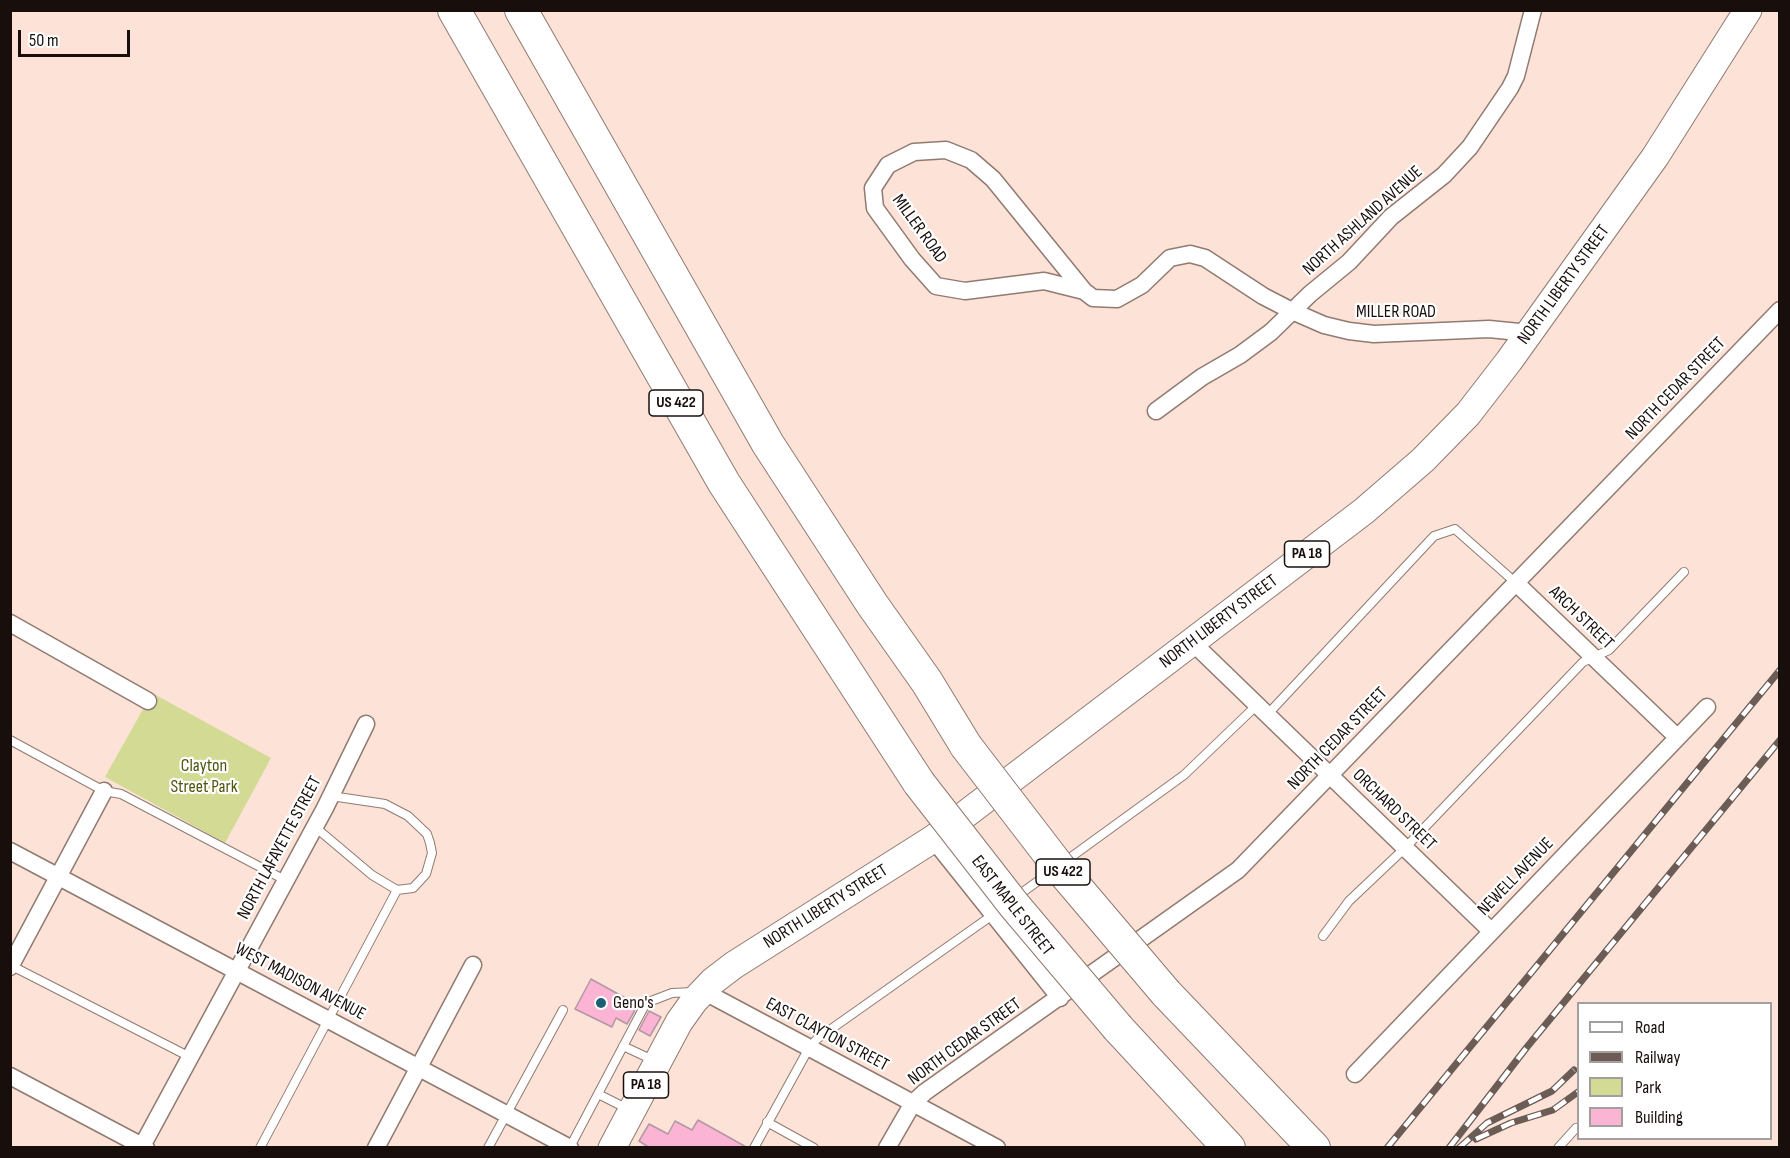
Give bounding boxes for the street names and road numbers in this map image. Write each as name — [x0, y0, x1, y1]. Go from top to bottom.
street label: NORTH ASHLAND AVENUE — [1299, 162, 1427, 280]
street label: MILLER ROAD — [887, 190, 951, 268]
street label: NORTH LIBERTY STREET — [1513, 221, 1615, 349]
street label: MILLER ROAD — [1356, 301, 1436, 323]
street label: NORTH CEDAR STREET — [1622, 333, 1730, 445]
road number: US 422 — [649, 390, 703, 416]
road number: PA 18 — [1284, 541, 1330, 567]
street label: NORTH LIBERTY STREET — [1156, 571, 1282, 673]
street label: ARCH STREET — [1544, 582, 1618, 654]
street label: NORTH CEDAR STREET — [1284, 683, 1392, 795]
street label: ORCHARD STREET — [1348, 765, 1440, 855]
street label: NORTH LAFAYETTE STREET — [233, 773, 327, 923]
street label: NEWELL AVENUE — [1473, 833, 1559, 921]
street label: EAST MAPLE STREET — [966, 852, 1058, 960]
road number: US 422 — [1036, 859, 1090, 885]
street label: NORTH LIBERTY STREET — [760, 860, 892, 954]
street label: WEST MADISON AVENUE — [231, 939, 369, 1025]
street label: EAST CLAYTON STREET — [762, 994, 892, 1076]
street label: NORTH CEDAR STREET — [904, 994, 1026, 1090]
road number: PA 18 — [624, 1072, 668, 1098]

